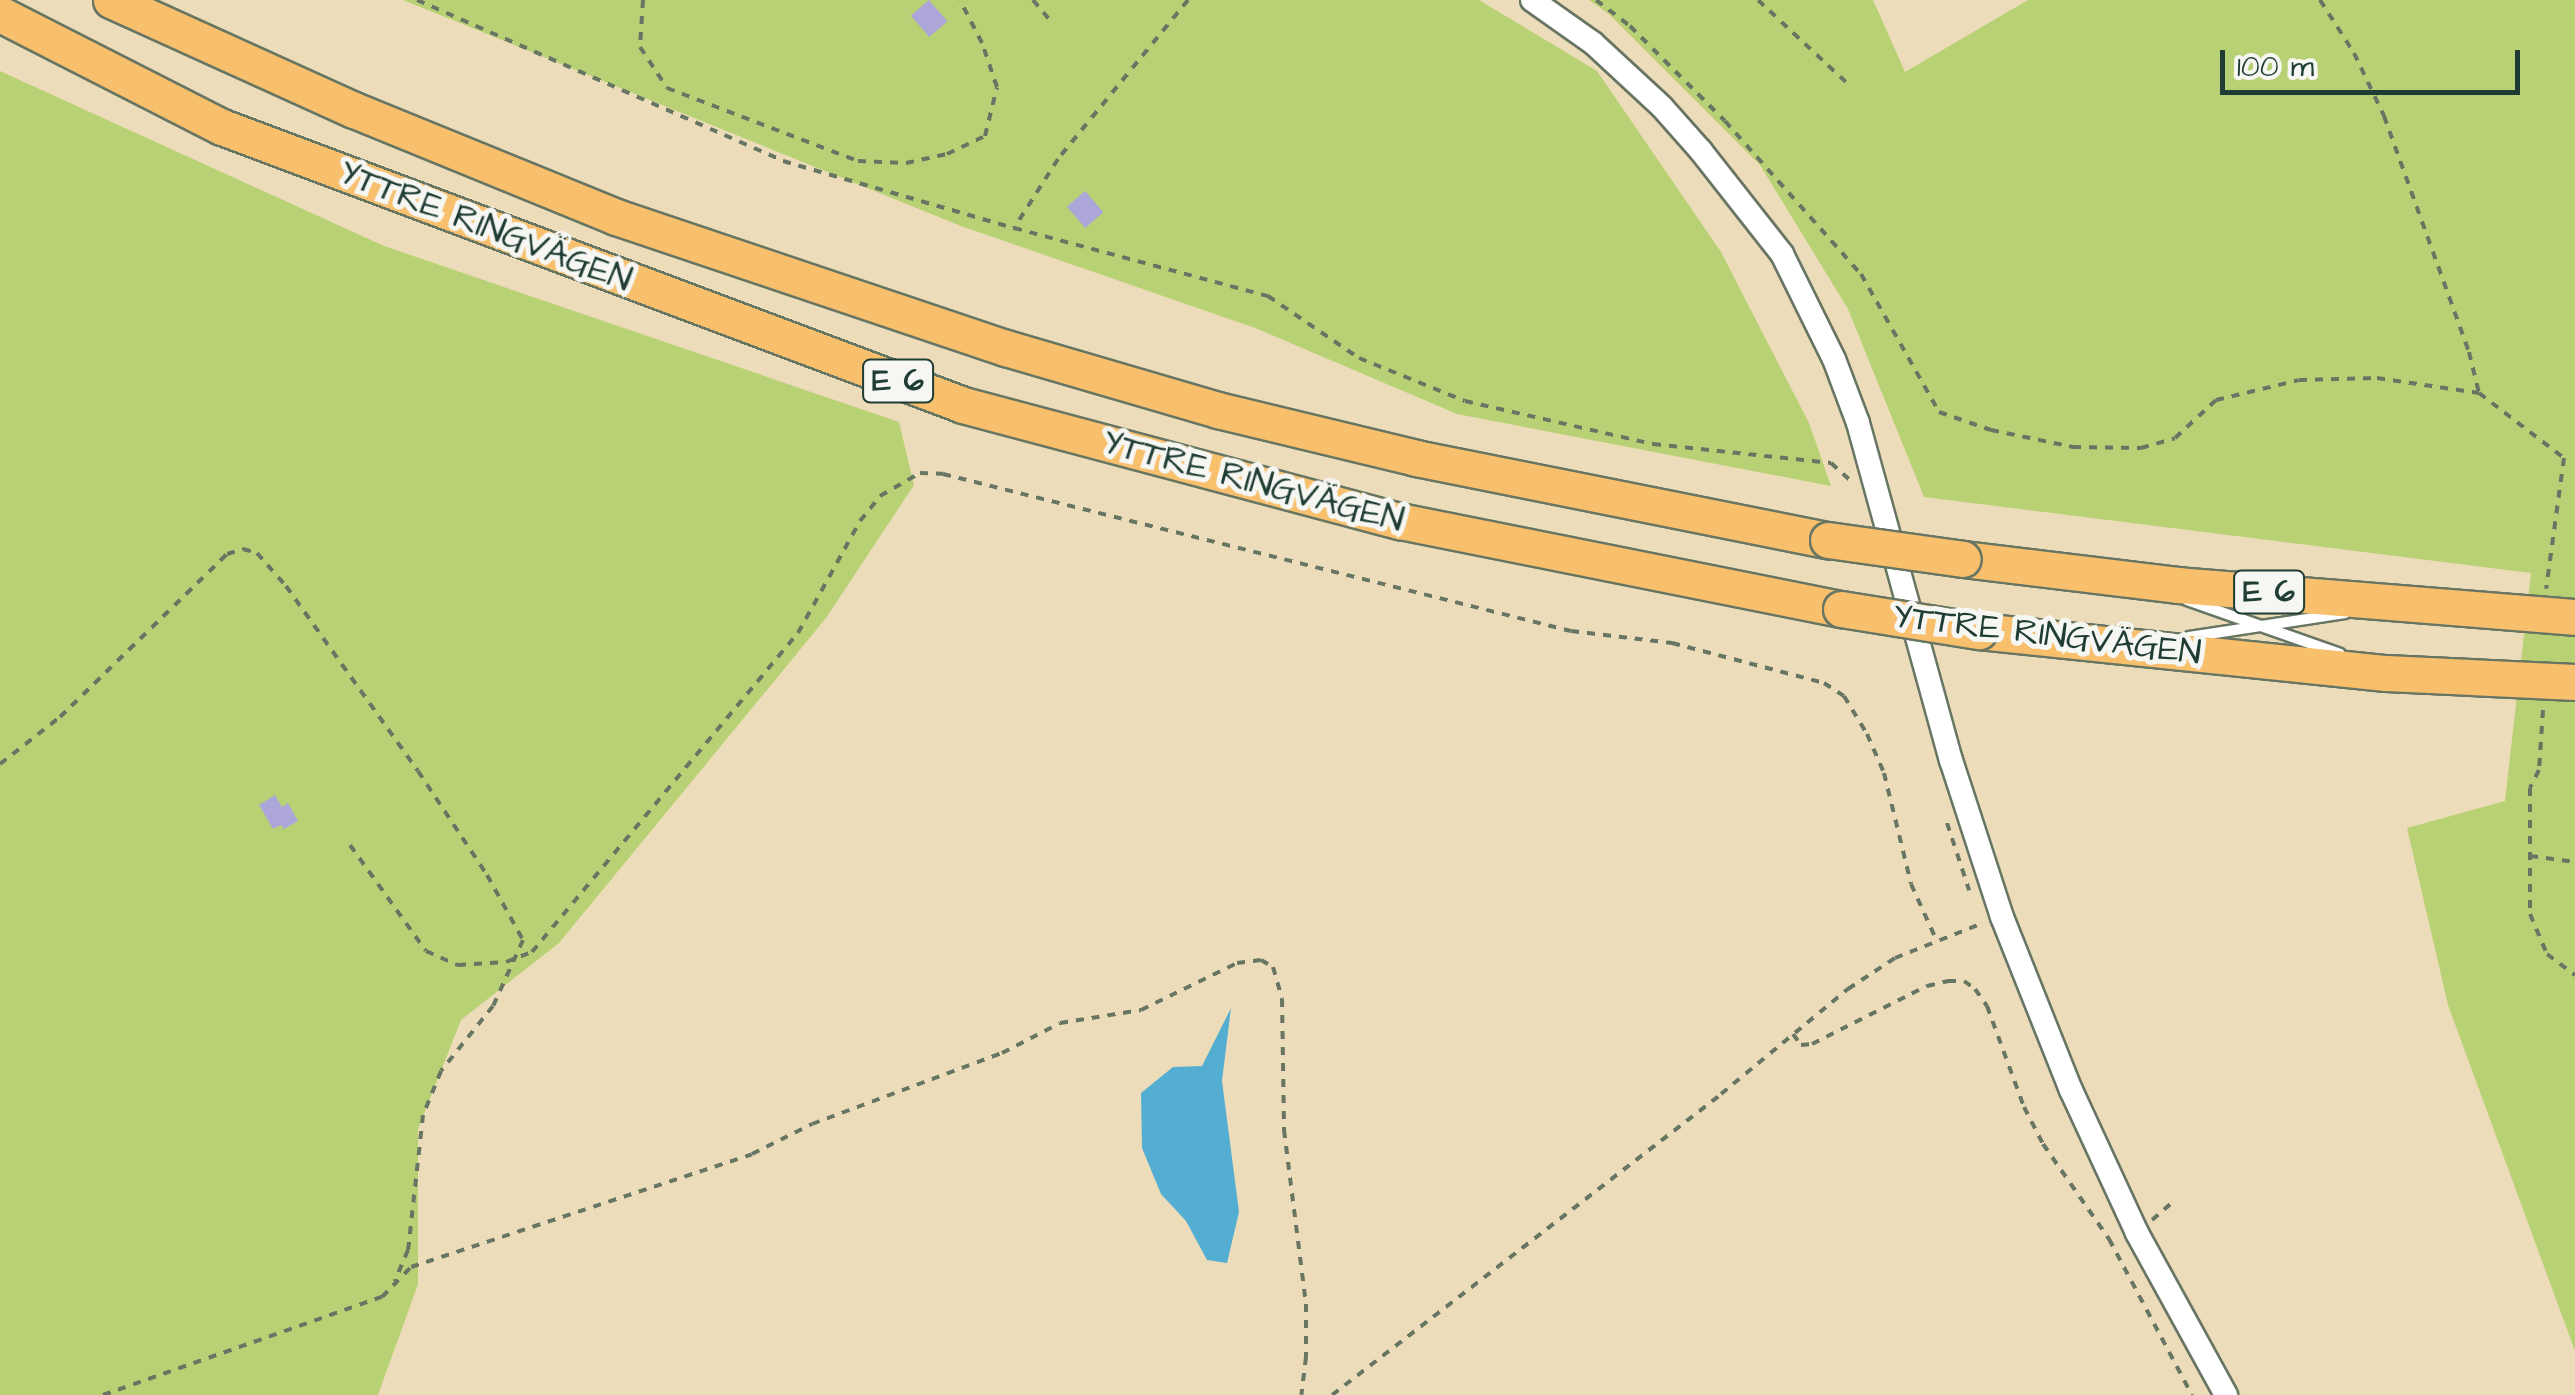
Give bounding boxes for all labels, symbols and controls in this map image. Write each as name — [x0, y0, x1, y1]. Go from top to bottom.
scale bar — [2225, 30, 2525, 92]
text: 100 m — [2237, 46, 2314, 88]
street label: YTTRE RINGVÄGEN — [333, 152, 637, 302]
road number: E 6 — [860, 354, 936, 408]
street label: YTTRE RINGVÄGEN — [1098, 422, 1408, 542]
road number: E 6 — [2232, 565, 2306, 619]
street label: YTTRE RINGVÄGEN — [1891, 595, 2203, 675]

